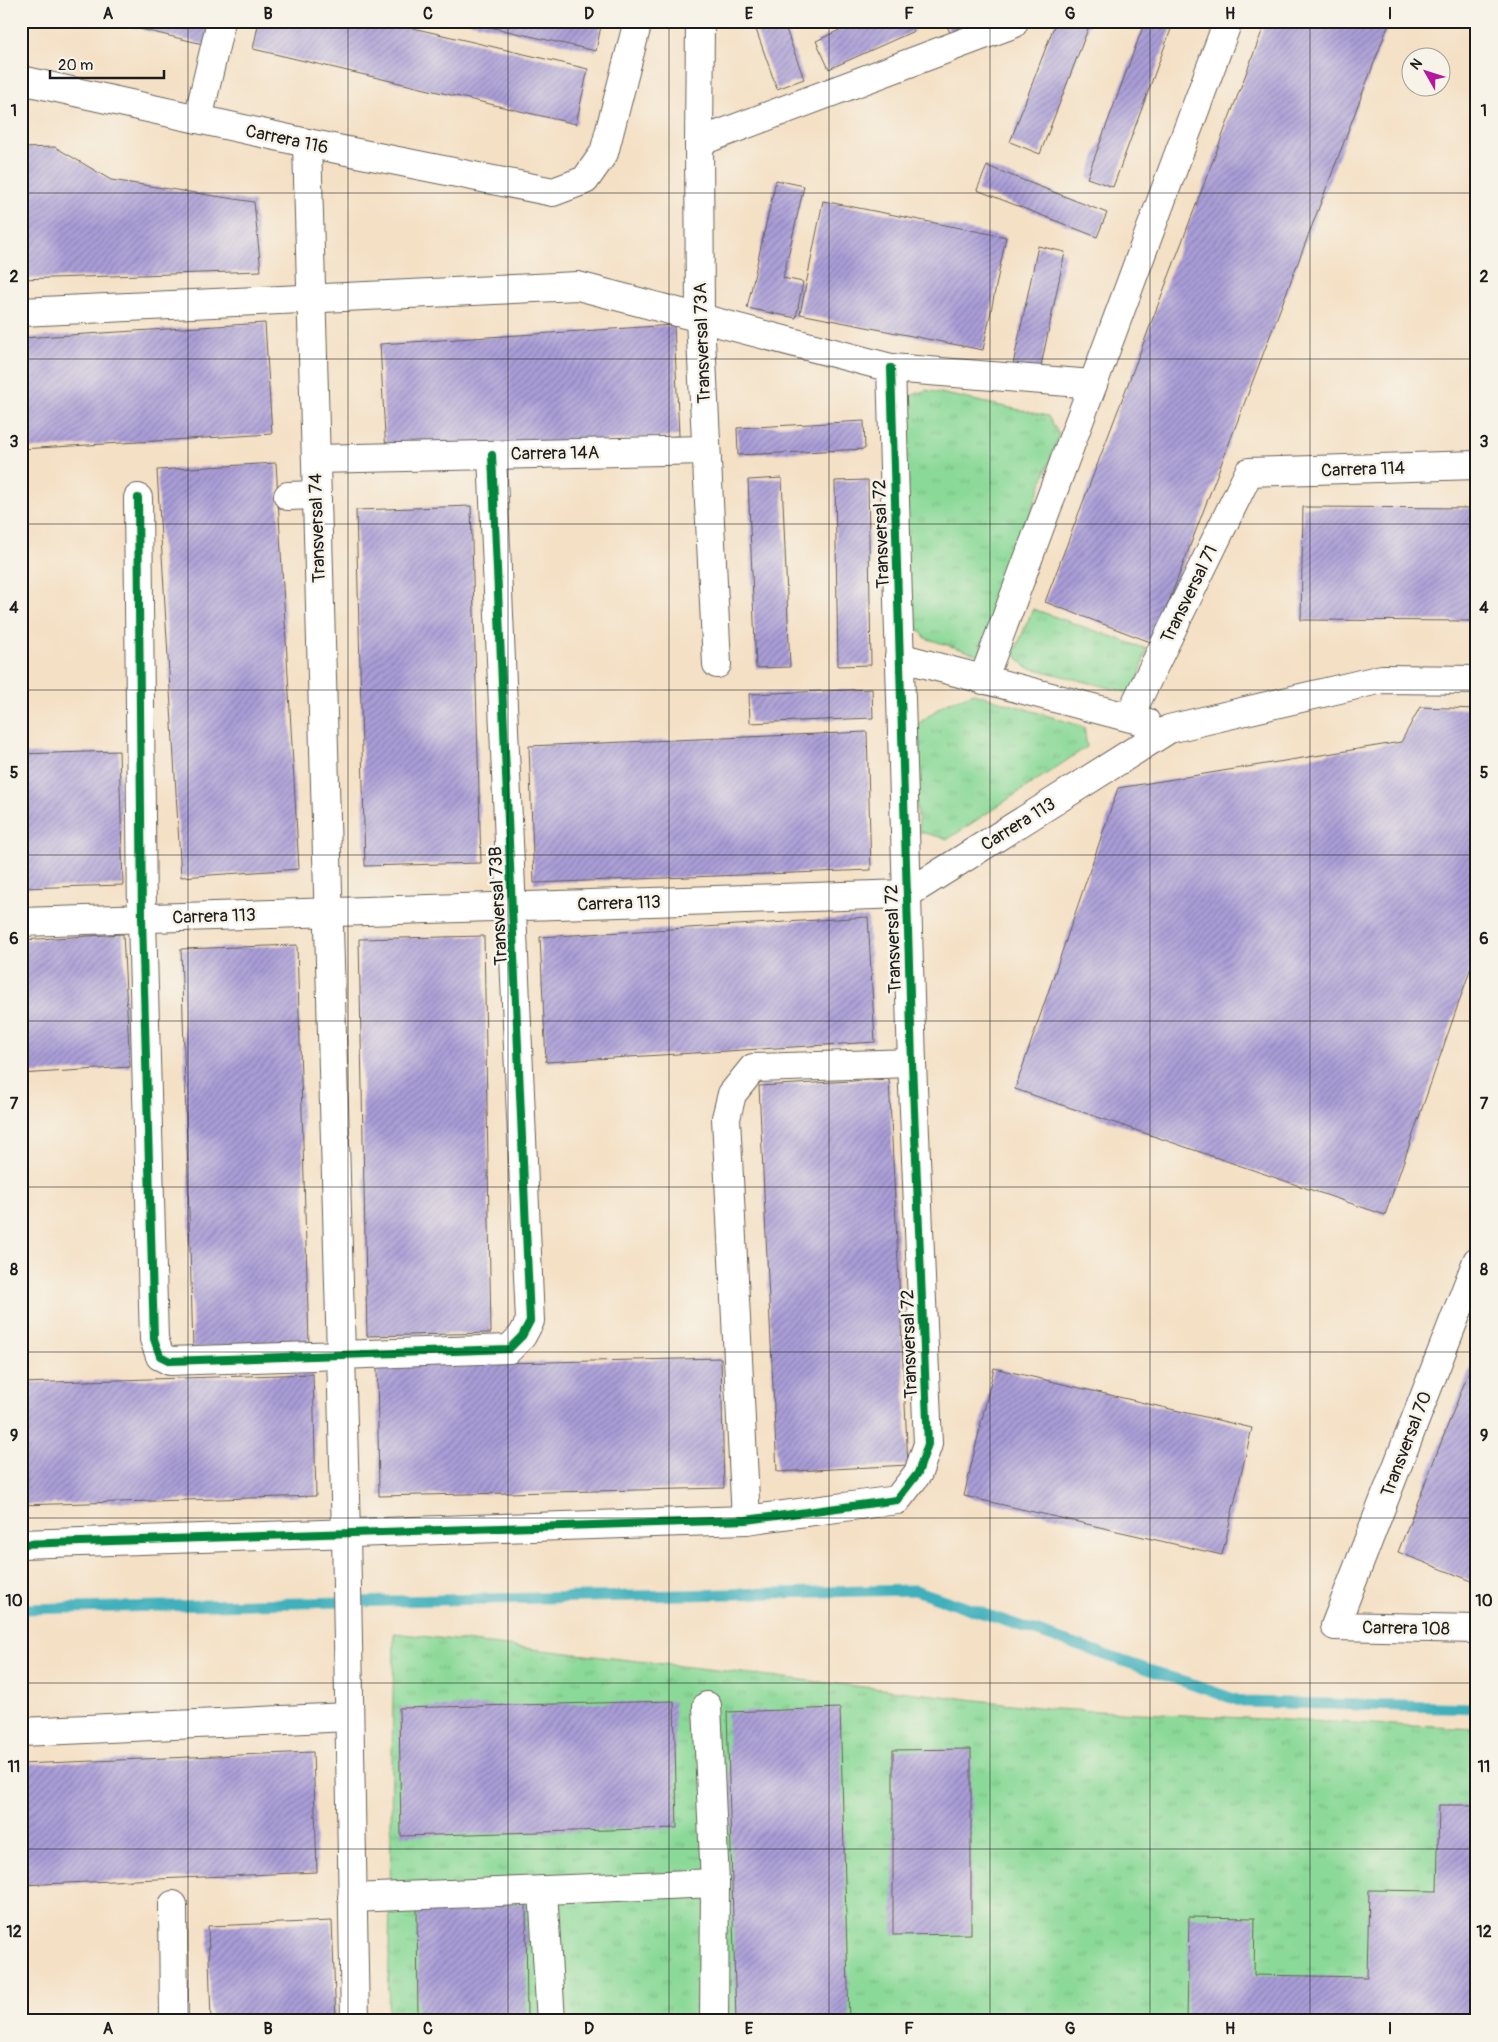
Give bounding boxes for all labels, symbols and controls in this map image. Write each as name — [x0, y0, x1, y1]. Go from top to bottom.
text: A — [103, 4, 114, 24]
text: B — [263, 4, 273, 24]
text: C — [423, 4, 433, 24]
text: D — [584, 4, 594, 24]
text: E — [745, 4, 754, 24]
text: F — [904, 4, 914, 24]
text: G — [1065, 4, 1076, 24]
text: H — [1225, 4, 1235, 24]
text: I — [1388, 4, 1392, 24]
scale bar — [50, 48, 164, 80]
north arrow — [1400, 48, 1450, 98]
text: N — [1407, 55, 1426, 73]
text: 20 m — [58, 56, 93, 75]
text: 1 — [11, 101, 17, 121]
text: 1 — [1481, 101, 1487, 121]
street label: Carrera 116 — [243, 119, 330, 159]
text: 2 — [10, 267, 19, 287]
text: 2 — [1480, 267, 1489, 287]
street label: Transversal 73A — [689, 282, 716, 404]
text: 3 — [10, 432, 19, 452]
text: 3 — [1480, 432, 1489, 452]
street label: Carrera 14A — [510, 441, 600, 466]
street label: Carrera 114 — [1321, 457, 1406, 482]
street label: Transversal 74 — [304, 472, 331, 583]
street label: Transversal 72 — [868, 479, 895, 589]
street label: Transversal 71 — [1156, 541, 1223, 647]
text: 4 — [9, 598, 19, 618]
text: 4 — [1479, 598, 1489, 618]
text: 5 — [10, 763, 19, 783]
text: 5 — [1480, 763, 1489, 783]
street label: Carrera 113 — [977, 793, 1060, 856]
street label: Transversal 73B — [484, 846, 513, 966]
street label: Transversal 72 — [880, 884, 907, 994]
street label: Carrera 113 — [577, 891, 661, 916]
street label: Carrera 113 — [172, 904, 256, 929]
text: 6 — [9, 929, 19, 949]
text: 6 — [1479, 929, 1489, 949]
text: 7 — [10, 1094, 19, 1114]
text: 7 — [1480, 1094, 1489, 1114]
text: 8 — [10, 1260, 18, 1280]
text: 8 — [1480, 1260, 1488, 1280]
street label: Transversal 72 — [896, 1289, 923, 1399]
street label: Transversal 70 — [1376, 1388, 1437, 1500]
text: 9 — [10, 1426, 18, 1446]
text: 9 — [1480, 1426, 1488, 1446]
text: 10 — [5, 1591, 23, 1611]
text: 10 — [1475, 1591, 1493, 1611]
street label: Carrera 108 — [1362, 1616, 1450, 1641]
text: 11 — [8, 1757, 20, 1777]
text: 11 — [1478, 1757, 1490, 1777]
text: 12 — [6, 1922, 22, 1942]
text: 12 — [1476, 1922, 1492, 1942]
text: A — [103, 2019, 114, 2039]
text: B — [263, 2019, 273, 2039]
text: C — [423, 2019, 433, 2039]
text: D — [584, 2019, 594, 2039]
text: E — [745, 2019, 754, 2039]
text: F — [904, 2019, 914, 2039]
text: G — [1065, 2019, 1076, 2039]
text: H — [1225, 2019, 1235, 2039]
text: I — [1388, 2019, 1392, 2039]

